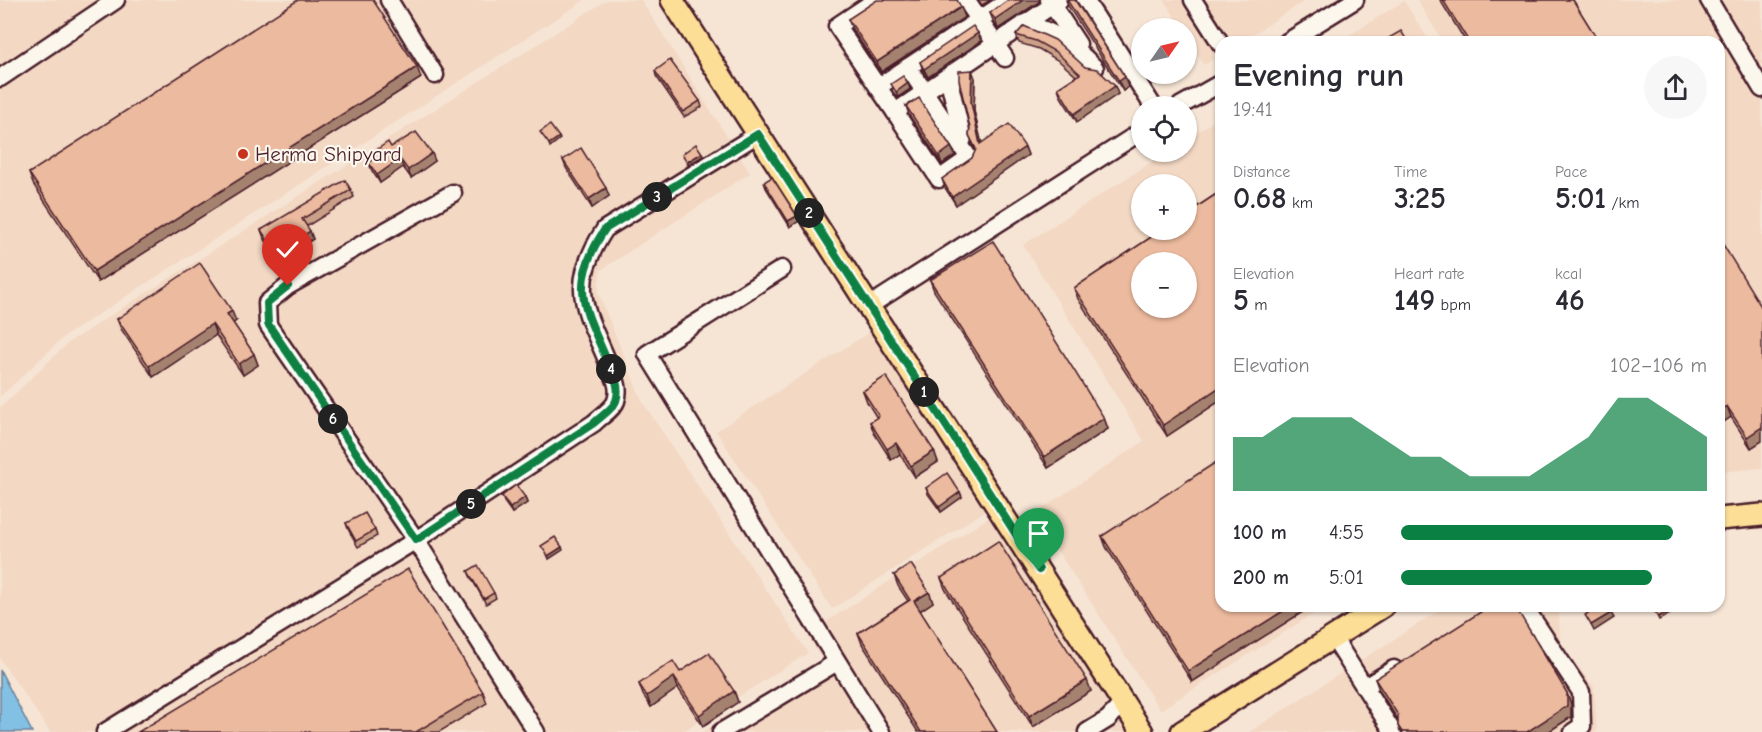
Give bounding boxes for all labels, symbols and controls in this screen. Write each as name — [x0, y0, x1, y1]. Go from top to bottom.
north arrow — [1131, 18, 1197, 84]
map controls — [1131, 18, 1197, 318]
text: Evening run — [1233, 56, 1404, 94]
button: share — [1644, 56, 1707, 119]
button: locate — [1131, 96, 1197, 162]
text: 19:41 — [1233, 98, 1273, 121]
place label: Herma Shipyard — [255, 142, 402, 166]
marker: Herma Shipyard — [236, 147, 250, 161]
text: Distance — [1233, 163, 1290, 181]
text: Time — [1394, 163, 1427, 181]
text: Pace — [1555, 163, 1587, 181]
button: + — [1131, 174, 1197, 240]
text: 0.68 — [1233, 181, 1287, 216]
text: 3:25 — [1394, 181, 1446, 216]
text: 5:01 — [1555, 181, 1606, 216]
pin: 3 — [642, 182, 672, 212]
text: 3 — [653, 188, 661, 206]
text: km — [1287, 194, 1313, 212]
text: /km — [1606, 194, 1639, 212]
pin: 2 — [794, 198, 824, 228]
text: 2 — [805, 204, 813, 222]
pin — [262, 224, 313, 286]
icon: check — [271, 233, 304, 266]
button: − — [1131, 252, 1197, 318]
text: Elevation — [1233, 265, 1294, 283]
text: Heart rate — [1394, 265, 1465, 283]
text: kcal — [1555, 265, 1582, 283]
text: 5 — [1233, 283, 1249, 318]
text: 149 — [1394, 283, 1435, 318]
text: 46 — [1555, 283, 1585, 318]
text: m — [1249, 296, 1268, 314]
text: bpm — [1435, 296, 1471, 314]
pin: 4 — [596, 354, 626, 384]
text: Elevation — [1233, 354, 1310, 377]
text: 102–106 m — [1610, 354, 1707, 377]
text: 4 — [607, 360, 615, 378]
pin: 1 — [909, 377, 939, 407]
text: 1 — [921, 383, 927, 401]
pin: 6 — [318, 404, 348, 434]
text: 6 — [329, 410, 337, 428]
pin: 5 — [456, 489, 486, 519]
text: 5 — [467, 495, 475, 513]
pin — [1013, 508, 1064, 570]
icon: arrive — [1022, 517, 1055, 550]
text: 100 m — [1233, 521, 1287, 544]
text: 4:55 — [1329, 521, 1364, 544]
text: 200 m — [1233, 566, 1289, 589]
text: 5:01 — [1329, 566, 1364, 589]

